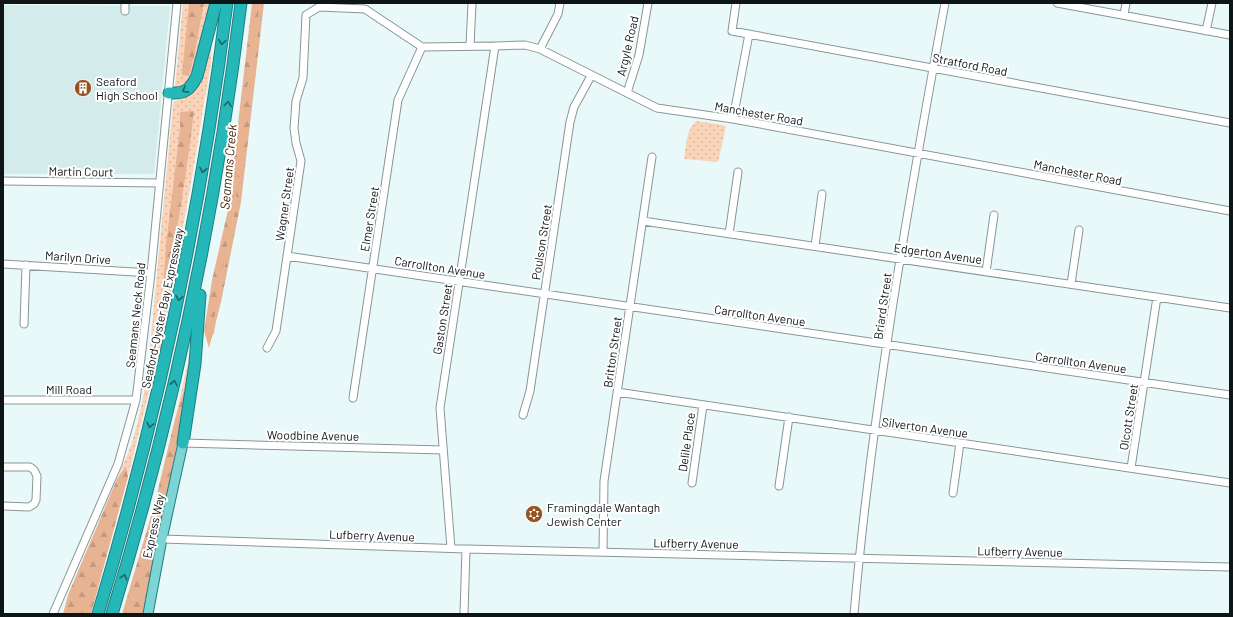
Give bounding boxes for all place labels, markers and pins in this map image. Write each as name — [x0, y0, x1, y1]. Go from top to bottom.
place label: Seaford High School — [96, 74, 158, 102]
building icon: Seaford High School — [73, 78, 93, 98]
place label: Framingdale Wantagh Jewish Center — [547, 500, 660, 528]
synagogue icon: Framingdale Wantagh Jewish Center — [524, 504, 544, 524]

